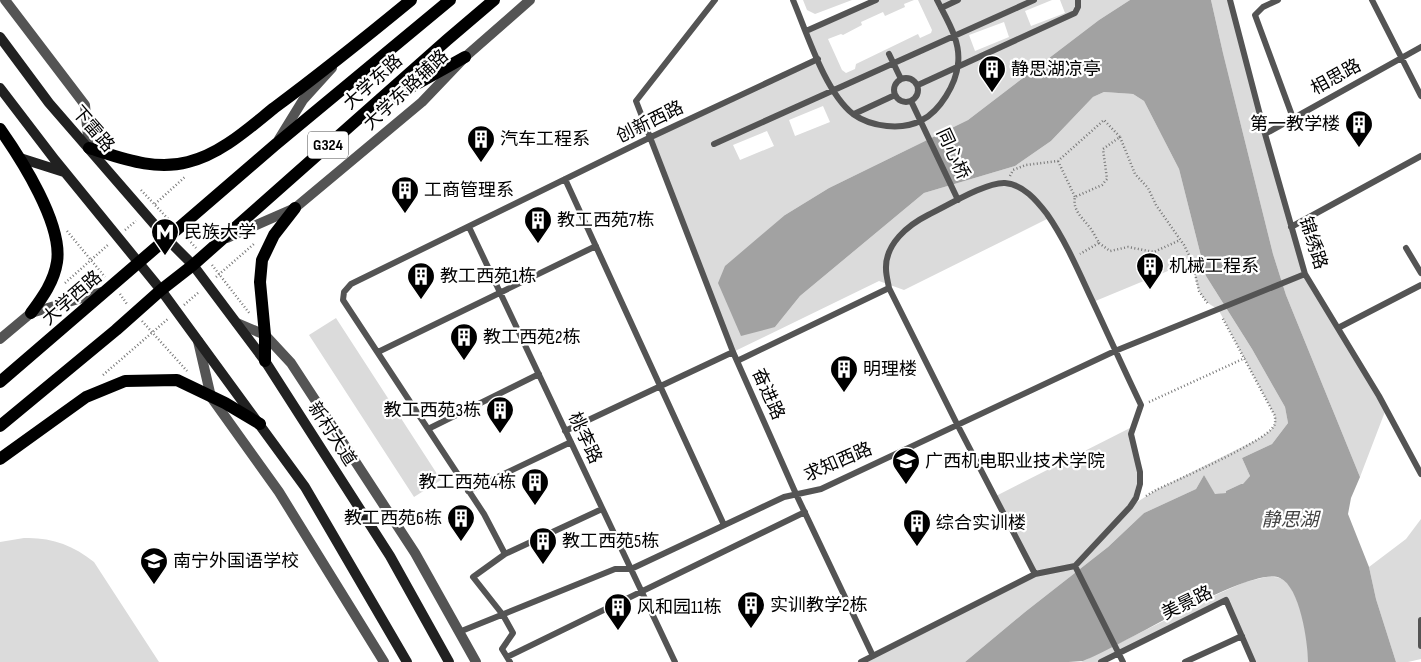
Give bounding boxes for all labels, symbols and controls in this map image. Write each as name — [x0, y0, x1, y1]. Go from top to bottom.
street label: 大学东路辅路 — [359, 45, 453, 135]
street label: 大学东路 — [339, 50, 407, 114]
building icon: 静思湖凉亭 — [977, 54, 1007, 93]
street label: 相思路 — [1307, 55, 1365, 99]
place label: 静思湖凉亭 — [1011, 59, 1101, 80]
street label: 创新西路 — [613, 97, 687, 147]
street label: 下雷路 — [67, 102, 119, 156]
building icon: 第一教学楼 — [1344, 109, 1374, 148]
place label: 第一教学楼 — [1250, 114, 1340, 135]
building icon: 汽车工程系 — [466, 124, 496, 163]
street label: 同心桥 — [932, 125, 974, 183]
place label: 汽车工程系 — [500, 129, 590, 150]
road number: G324 — [308, 132, 348, 158]
building icon: 工商管理系 — [390, 175, 420, 214]
place label: 工商管理系 — [424, 180, 514, 201]
building icon: 教工西苑7栋 — [523, 205, 553, 244]
place label: 教工西苑7栋 — [557, 210, 654, 231]
street label: 锦绣路 — [1295, 214, 1331, 272]
metro station icon: 民族大学 — [150, 217, 180, 256]
place label: 民族大学 — [184, 222, 256, 243]
building icon: 机械工程系 — [1135, 251, 1165, 290]
place label: 机械工程系 — [1169, 256, 1259, 277]
building icon: 教工西苑1栋 — [406, 261, 436, 300]
street label: 大学西路 — [38, 266, 106, 330]
place label: 教工西苑1栋 — [440, 266, 536, 287]
building icon: 教工西苑2栋 — [449, 322, 479, 361]
place label: 教工西苑2栋 — [483, 327, 580, 348]
building icon: 明理楼 — [829, 354, 859, 393]
place label: 明理楼 — [863, 359, 917, 380]
street label: 奋进路 — [747, 365, 789, 423]
building icon: 教工西苑3栋 — [485, 395, 515, 434]
street label: 新村大道 — [304, 398, 360, 470]
place label: 教工西苑3栋 — [383, 400, 481, 421]
street label: 桃李路 — [564, 409, 606, 467]
street label: 求知西路 — [801, 438, 875, 486]
school or university icon: 广西机电职业技术学院 — [891, 446, 921, 485]
place label: 广西机电职业技术学院 — [925, 451, 1105, 472]
building icon: 教工西苑4栋 — [520, 467, 550, 506]
place label: 教工西苑4栋 — [418, 472, 516, 493]
building icon: 教工西苑6栋 — [446, 503, 476, 542]
place label: 教工西苑6栋 — [344, 508, 442, 529]
building icon: 综合实训楼 — [902, 508, 932, 547]
water label: 静思湖 — [1261, 509, 1321, 532]
place label: 综合实训楼 — [936, 513, 1026, 534]
building icon: 教工西苑5栋 — [528, 526, 558, 565]
place label: 教工西苑5栋 — [562, 531, 659, 552]
school or university icon: 南宁外国语学校 — [139, 546, 169, 585]
place label: 南宁外国语学校 — [173, 551, 299, 572]
street label: 美景路 — [1158, 582, 1216, 624]
building icon: 实训教学2栋 — [736, 590, 766, 629]
building icon: 风和园11栋 — [603, 592, 633, 631]
place label: 实训教学2栋 — [770, 595, 867, 616]
place label: 风和园11栋 — [637, 597, 722, 618]

